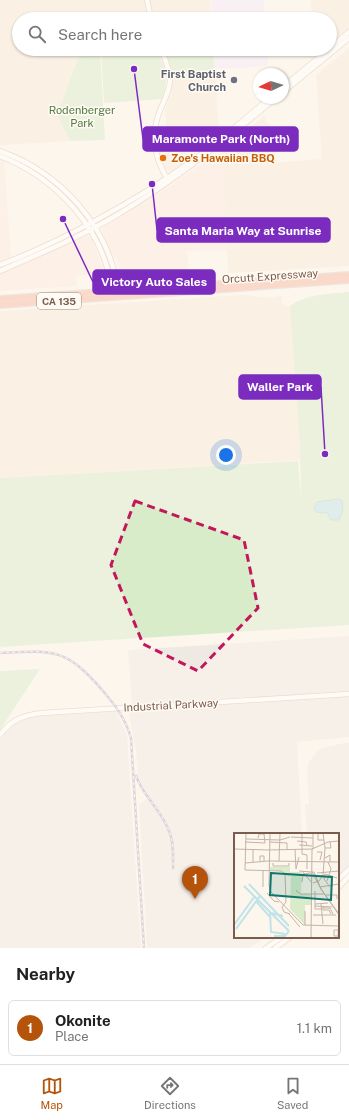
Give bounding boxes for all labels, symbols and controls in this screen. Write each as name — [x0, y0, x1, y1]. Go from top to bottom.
search box — [12, 12, 337, 56]
icon: search — [26, 23, 48, 45]
text: Search here — [58, 26, 142, 43]
place label: First Baptist Church — [161, 68, 226, 93]
north arrow — [253, 68, 289, 104]
marker: First Baptist Church — [229, 75, 239, 85]
park label: Rodenberger Park — [49, 104, 115, 129]
callout: Maramonte Park (North) — [143, 127, 298, 151]
text: Maramonte Park (North) — [152, 132, 290, 146]
place label: Zoe's Hawaiian BBQ — [171, 152, 275, 164]
marker: Zoe's Hawaiian BBQ — [158, 153, 168, 163]
callout: Santa Maria Way at Sunrise — [157, 218, 330, 242]
text: Santa Maria Way at Sunrise — [165, 224, 322, 238]
street label: Orcutt Expressway — [221, 267, 319, 285]
callout: Victory Auto Sales — [93, 270, 215, 294]
text: Victory Auto Sales — [101, 275, 207, 289]
road number: CA 135 — [37, 293, 81, 309]
callout: Waller Park — [239, 375, 321, 399]
text: Waller Park — [247, 380, 313, 394]
your location — [216, 445, 236, 465]
street label: Industrial Parkway — [123, 697, 219, 713]
inset map — [234, 833, 339, 938]
pin: 1 — [182, 866, 208, 899]
text: Nearby — [16, 964, 75, 984]
text: Okonite — [55, 1012, 111, 1029]
text: 1 — [27, 1021, 33, 1036]
text: 1.1 km — [297, 1021, 332, 1036]
text: Place — [55, 1029, 89, 1044]
tab: Map — [41, 1075, 63, 1111]
tab: Directions — [144, 1075, 196, 1111]
tab: Saved — [277, 1075, 308, 1111]

